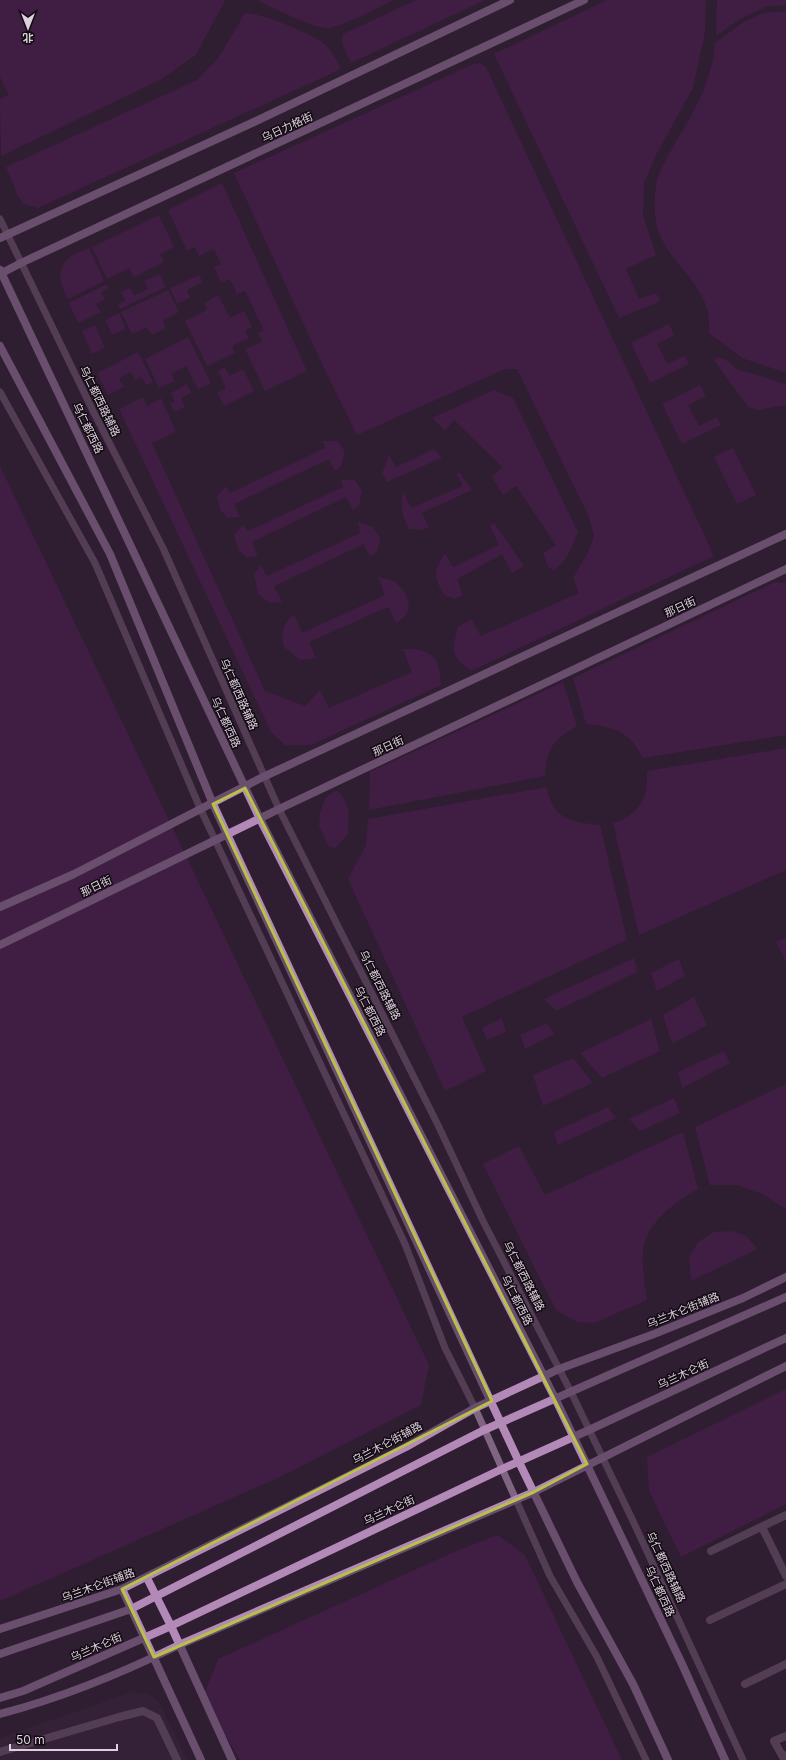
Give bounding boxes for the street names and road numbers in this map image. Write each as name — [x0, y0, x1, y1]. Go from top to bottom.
street label: 乌日力格街 — [259, 109, 315, 145]
street label: 乌仁都西路辅路 — [77, 364, 123, 438]
street label: 乌仁都西路 — [70, 400, 106, 456]
street label: 那日街 — [662, 594, 698, 620]
street label: 乌仁都西路辅路 — [217, 656, 261, 732]
street label: 乌仁都西路 — [208, 694, 244, 750]
street label: 那日街 — [370, 733, 406, 759]
street label: 那日街 — [78, 872, 114, 900]
street label: 乌仁都西路辅路 — [357, 948, 403, 1022]
street label: 乌仁都西路 — [352, 984, 388, 1038]
street label: 乌仁都西路辅路 — [501, 1239, 547, 1313]
street label: 乌仁都西路 — [499, 1273, 535, 1327]
street label: 乌兰木仑街辅路 — [645, 1289, 721, 1331]
street label: 乌兰木仑街 — [655, 1356, 711, 1392]
street label: 乌兰木仑街辅路 — [350, 1419, 424, 1467]
street label: 乌兰木仑街 — [361, 1492, 417, 1528]
street label: 乌仁都西路辅路 — [644, 1529, 688, 1605]
street label: 乌仁都西路 — [642, 1563, 678, 1619]
street label: 乌兰木仑街辅路 — [59, 1565, 137, 1605]
street label: 乌兰木仑街 — [68, 1629, 124, 1665]

